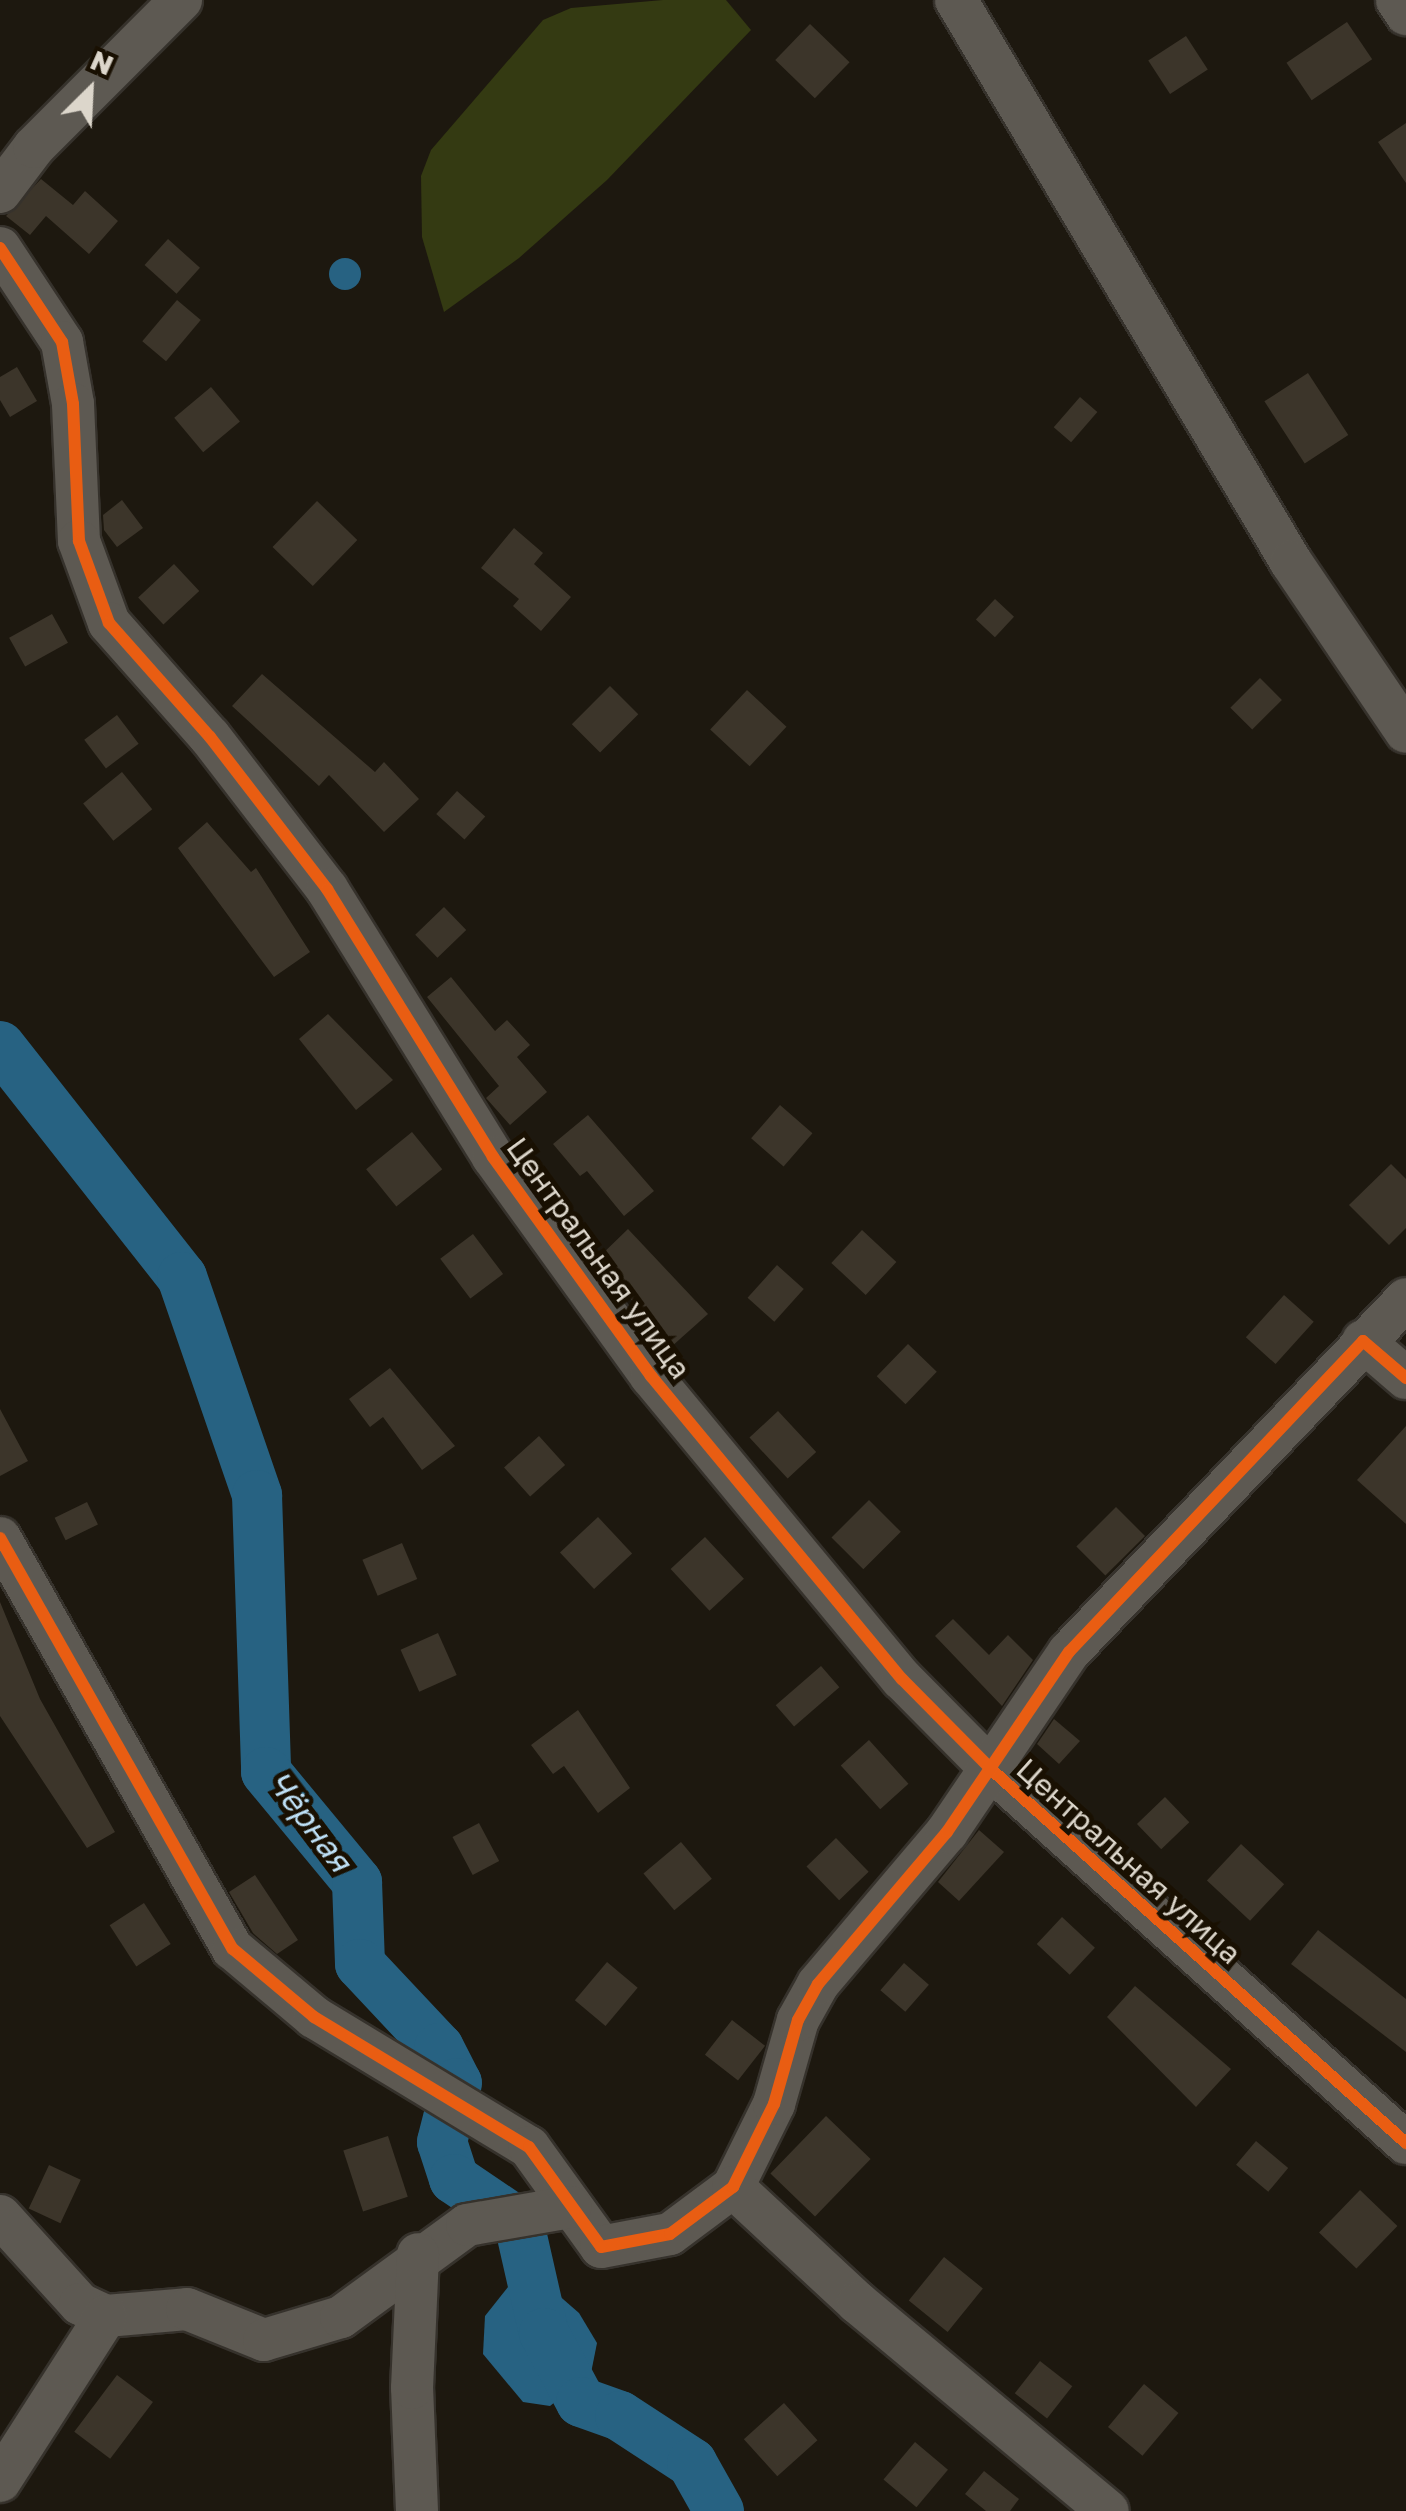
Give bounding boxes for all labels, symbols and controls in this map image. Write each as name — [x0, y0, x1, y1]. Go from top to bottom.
north arrow — [40, 40, 140, 140]
text: N — [86, 43, 119, 82]
street label: Центральная улица — [499, 1130, 699, 1386]
street label: Центральная улица — [1009, 1751, 1249, 1971]
water label: Чёрная — [260, 1763, 360, 1879]

